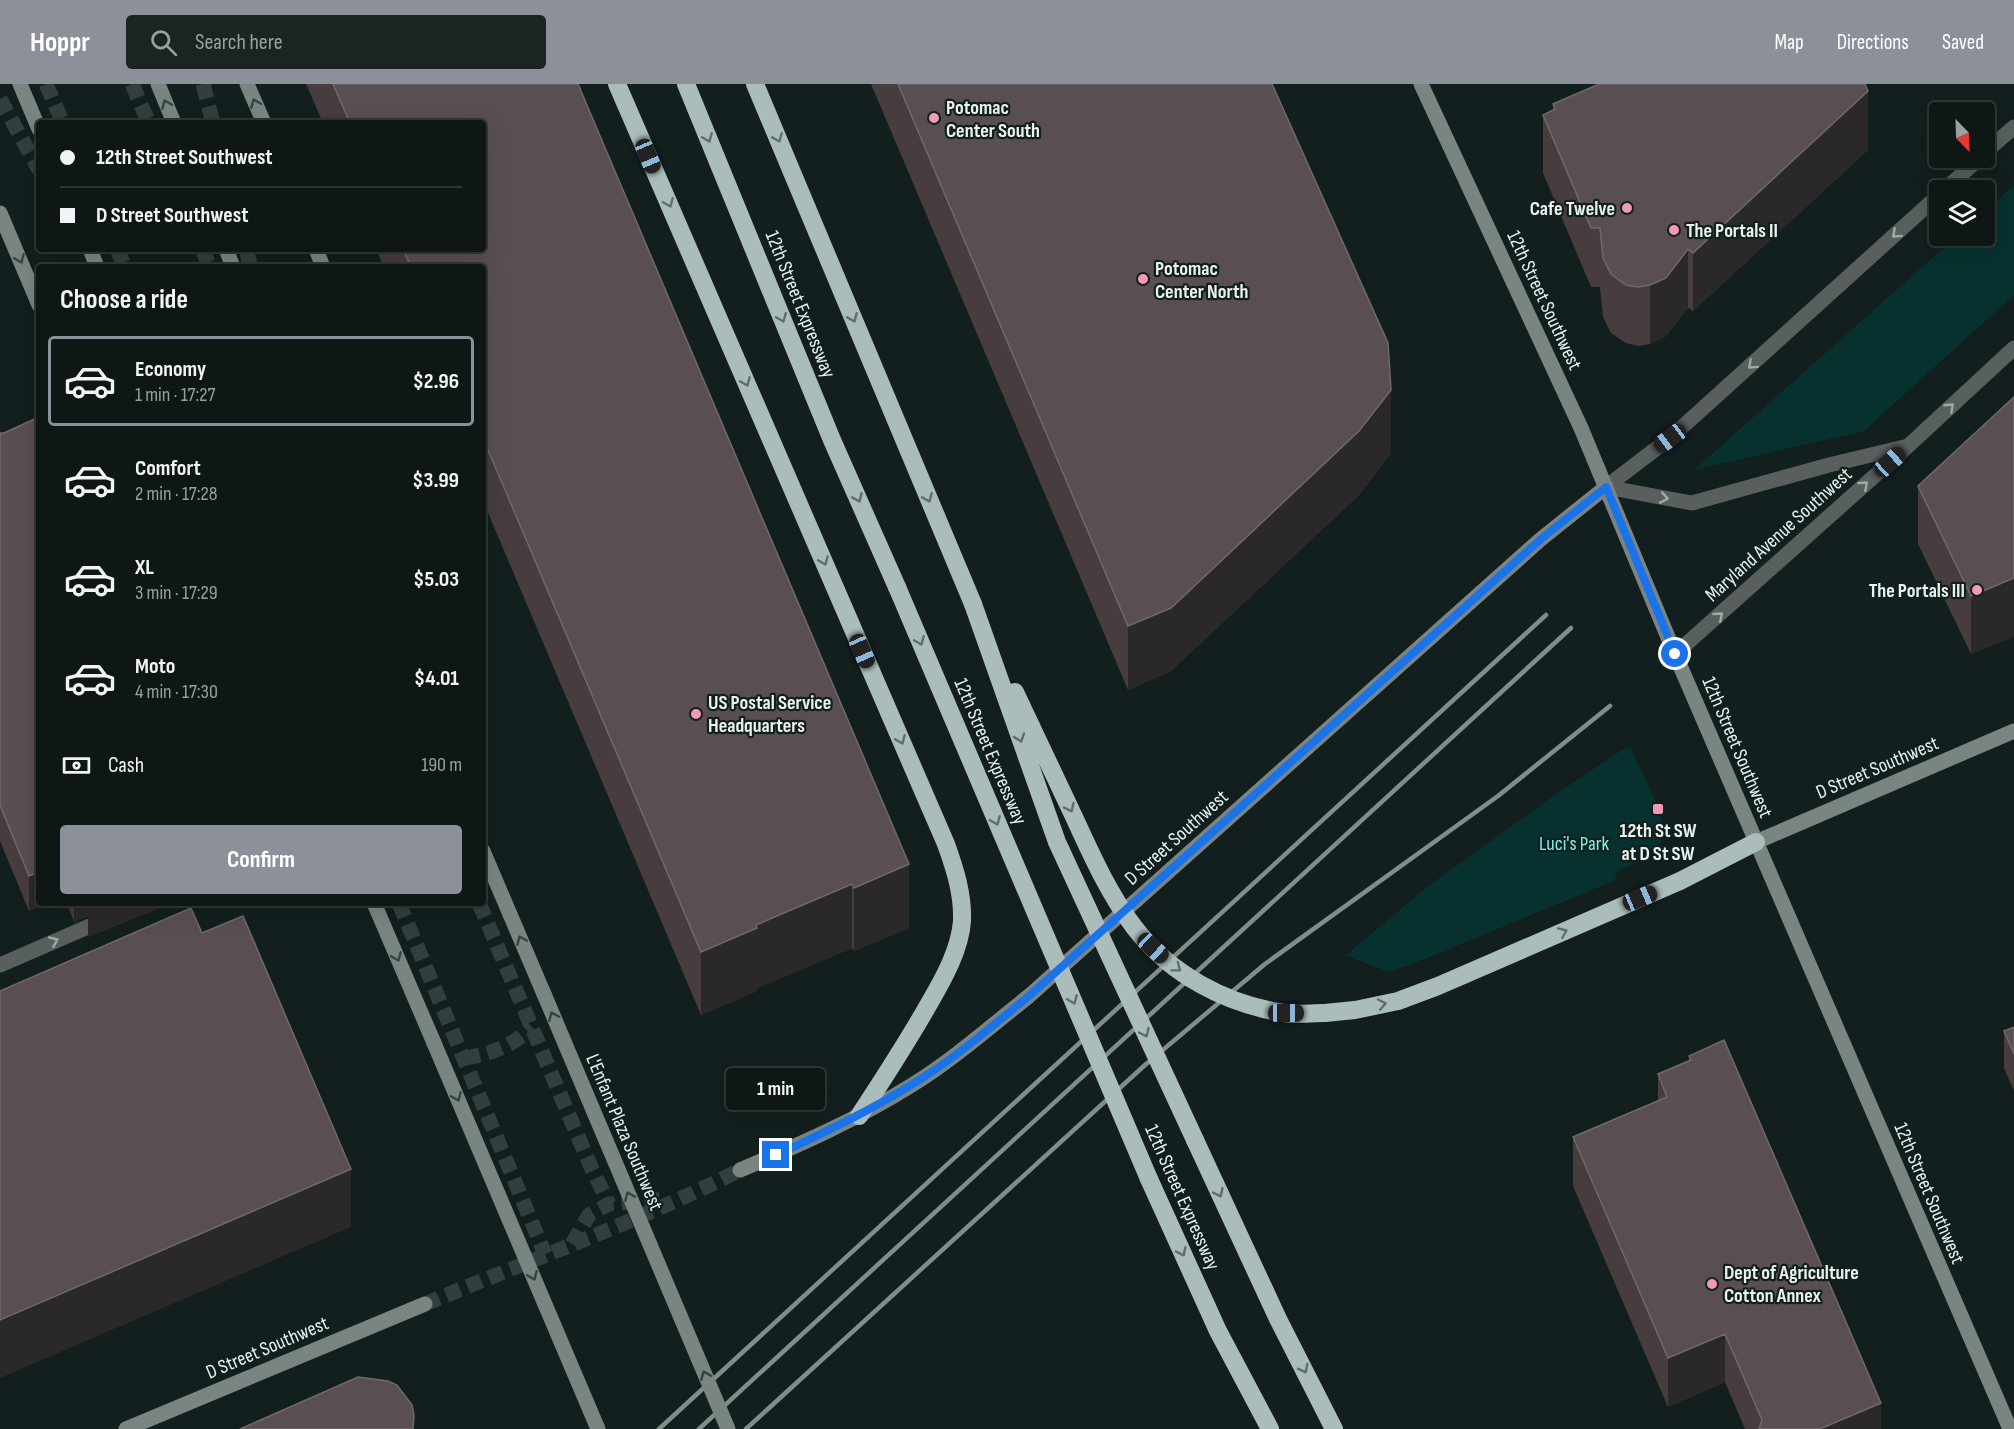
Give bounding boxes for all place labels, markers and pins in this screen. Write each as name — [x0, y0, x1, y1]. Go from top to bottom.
place label: Potomac Center South — [946, 96, 1040, 143]
marker: Potomac Center South — [927, 111, 941, 125]
place label: Cafe Twelve — [1530, 197, 1615, 221]
marker: Cafe Twelve — [1620, 201, 1634, 215]
place label: The Portals II — [1686, 219, 1778, 243]
marker: The Portals II — [1667, 223, 1681, 237]
place label: Potomac Center North — [1155, 257, 1248, 304]
marker: Potomac Center North — [1136, 272, 1150, 286]
place label: The Portals III — [1869, 579, 1965, 603]
marker: The Portals III — [1970, 583, 1984, 597]
place label: US Postal Service Headquarters — [708, 691, 831, 738]
marker: US Postal Service Headquarters — [689, 707, 703, 721]
marker: 12th St SW at D St SW — [1651, 802, 1665, 816]
place label: 12th St SW at D St SW — [1619, 819, 1697, 866]
place label: Dept of Agriculture Cotton Annex — [1724, 1261, 1859, 1308]
marker: Dept of Agriculture Cotton Annex — [1705, 1277, 1719, 1291]

